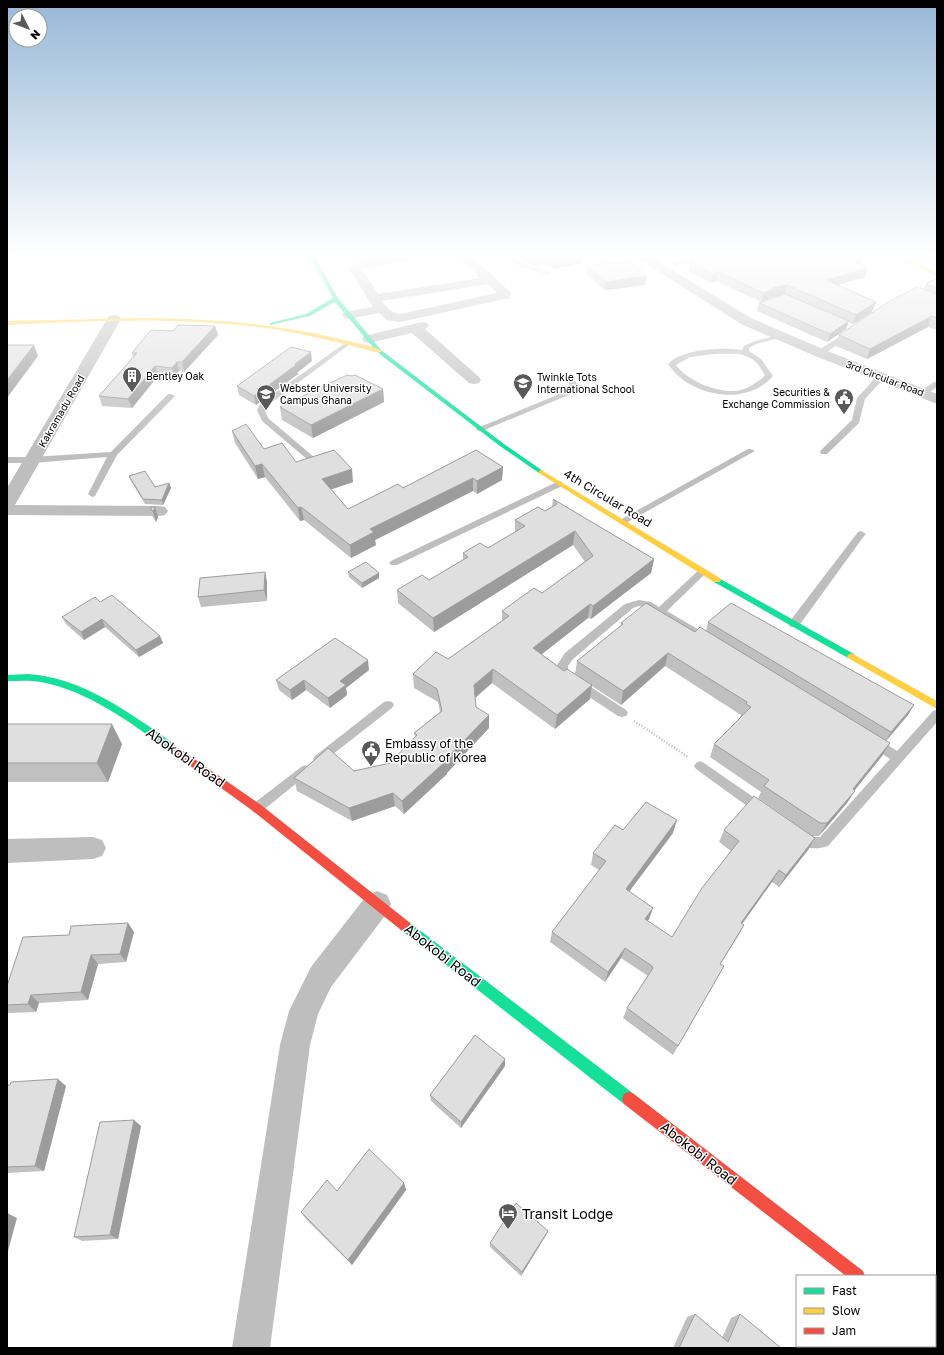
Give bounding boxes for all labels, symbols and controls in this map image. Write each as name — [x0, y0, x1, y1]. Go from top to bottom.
north arrow — [8, 8, 48, 48]
text: N — [28, 28, 43, 42]
street label: 3rd Circular Road — [844, 358, 926, 398]
building icon: Bentley Oak — [121, 365, 143, 393]
place label: Bentley Oak — [146, 370, 204, 382]
place label: Twinkle Tots International School — [537, 371, 635, 395]
school or university icon: Twinkle Tots International School — [512, 372, 534, 400]
street label: Kakramadu Road — [35, 373, 87, 449]
place label: Webster University Campus Ghana — [280, 382, 372, 406]
school or university icon: Webster University Campus Ghana — [255, 383, 277, 411]
place label: Securities & Exchange Commission — [722, 386, 830, 410]
public building icon: Securities & Exchange Commission — [833, 387, 855, 415]
street label: 4th Circular Road — [561, 466, 655, 530]
street label: Abokobi Road — [143, 723, 229, 791]
place label: Embassy of the Republic of Korea — [385, 736, 487, 765]
public building icon: Embassy of the Republic of Korea — [360, 739, 382, 767]
street label: Abokobi Road — [401, 920, 485, 990]
street label: Abokobi Road — [657, 1118, 741, 1188]
hotel icon: Transit Lodge — [497, 1202, 519, 1230]
place label: Transit Lodge — [522, 1205, 613, 1222]
legend — [796, 1275, 936, 1347]
text: Fast — [832, 1283, 857, 1298]
text: Slow — [832, 1303, 860, 1318]
text: Jam — [832, 1323, 856, 1338]

